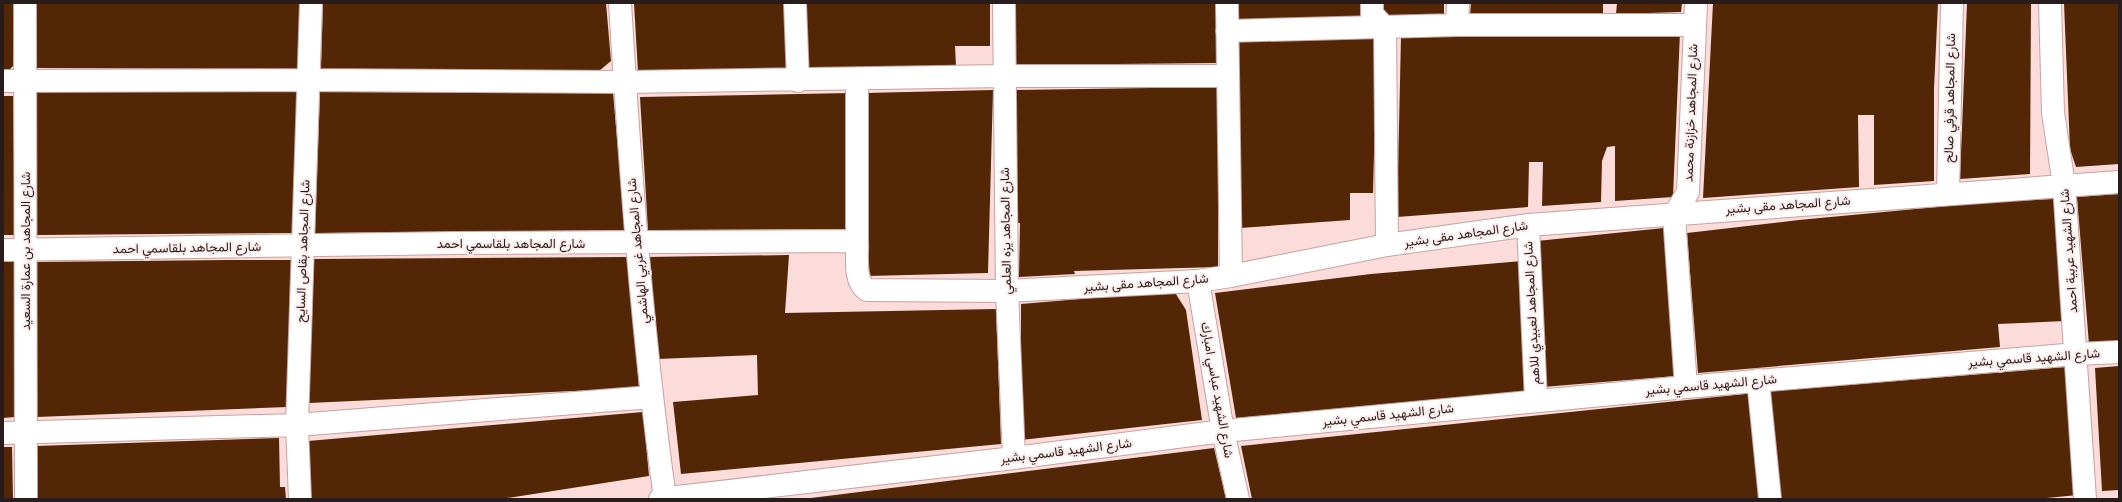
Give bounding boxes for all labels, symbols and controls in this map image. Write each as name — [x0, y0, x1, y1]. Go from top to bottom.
street label: شارع المجاهد قرفي صالح — [1939, 33, 1961, 163]
street label: شارع المجاهد خزازنة محمد — [1679, 44, 1703, 182]
street label: شارع المجاهد يزه العلمي — [995, 167, 1017, 295]
street label: شارع المجاهد بن عمارة السعيد — [16, 172, 36, 330]
street label: شارع المجاهد غربي الهاشمي — [622, 177, 654, 325]
street label: شارع المجاهد بقاص السايح — [291, 179, 315, 323]
street label: شارع الشهيد عربية احمد — [2055, 188, 2083, 314]
street label: شارع المجاهد مقى بشير — [1724, 191, 1851, 219]
street label: شارع المجاهد مقى بشير — [1402, 215, 1529, 253]
street label: شارع المجاهد بلقاسمي احمد — [437, 234, 585, 254]
street label: شارع المجاهد بلقاسمي احمد — [113, 237, 261, 259]
street label: شارع المجاهد لعبيدي للاهم — [1518, 241, 1546, 385]
street label: شارع المجاهد مقى بشير — [1082, 269, 1209, 297]
street label: شارع الشهيد عباسي امبارك — [1195, 320, 1239, 460]
street label: شارع الشهيد قاسمي بشير — [1966, 343, 2101, 373]
street label: شارع الشهيد قاسمي بشير — [1643, 369, 1778, 401]
street label: شارع الشهيد قاسمي بشير — [1320, 398, 1455, 432]
street label: شارع الشهيد قاسمي بشير — [998, 433, 1133, 469]

